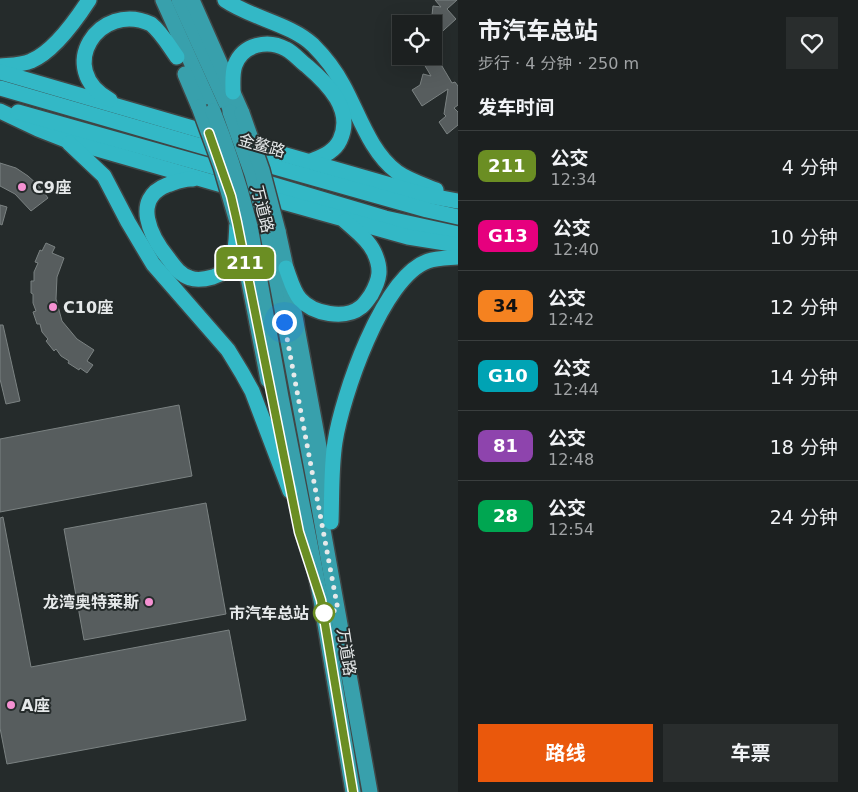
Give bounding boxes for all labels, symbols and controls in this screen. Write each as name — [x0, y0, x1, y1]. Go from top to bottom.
map controls — [392, 15, 442, 65]
button: locate — [392, 15, 442, 65]
text: 市汽车总站 — [478, 17, 598, 45]
button: heart — [786, 17, 838, 69]
text: 步行 · 4 分钟 · 250 m — [478, 54, 639, 73]
text: 发车时间 — [478, 96, 554, 118]
street label: 金鳌路 — [236, 130, 288, 161]
text: 公交 — [551, 147, 589, 169]
text: 211 — [488, 155, 526, 176]
text: 4 分钟 — [782, 156, 838, 178]
text: 12:34 — [551, 170, 597, 189]
place label: C9座 — [32, 178, 71, 197]
marker: C9座 — [16, 181, 28, 193]
street label: 万道路 — [247, 184, 278, 235]
text: 公交 — [553, 217, 591, 239]
text: G13 — [488, 225, 528, 246]
text: 10 分钟 — [770, 226, 838, 248]
text: 12:40 — [553, 240, 599, 259]
line badge: 211 — [216, 247, 274, 279]
text: 211 — [226, 252, 264, 273]
text: 公交 — [548, 287, 586, 309]
text: 34 — [493, 295, 518, 316]
text: 12 分钟 — [770, 296, 838, 318]
place label: C10座 — [63, 298, 113, 317]
marker: C10座 — [47, 301, 59, 313]
your location — [272, 310, 297, 335]
text: 12:42 — [548, 310, 594, 329]
text: 公交 — [553, 357, 591, 379]
text: G10 — [488, 365, 528, 386]
text: 14 分钟 — [770, 366, 838, 388]
text: 12:44 — [553, 380, 599, 399]
text: 公交 — [548, 427, 586, 449]
text: 81 — [493, 435, 518, 456]
text: 18 分钟 — [770, 436, 838, 458]
text: 12:48 — [548, 450, 594, 469]
text: 公交 — [548, 497, 586, 519]
text: 28 — [493, 505, 518, 526]
text: 24 分钟 — [770, 506, 838, 528]
text: 12:54 — [548, 520, 594, 539]
place label: 龙湾奥特莱斯 — [43, 593, 139, 612]
marker: 龙湾奥特莱斯 — [143, 596, 155, 608]
marker: 市汽车总站 — [313, 602, 335, 624]
place label: 市汽车总站 — [229, 604, 309, 623]
street label: 万道路 — [333, 627, 360, 677]
place label: A座 — [21, 696, 49, 715]
marker: A座 — [5, 699, 17, 711]
button: 路线 — [478, 724, 653, 782]
button: 车票 — [663, 724, 838, 782]

